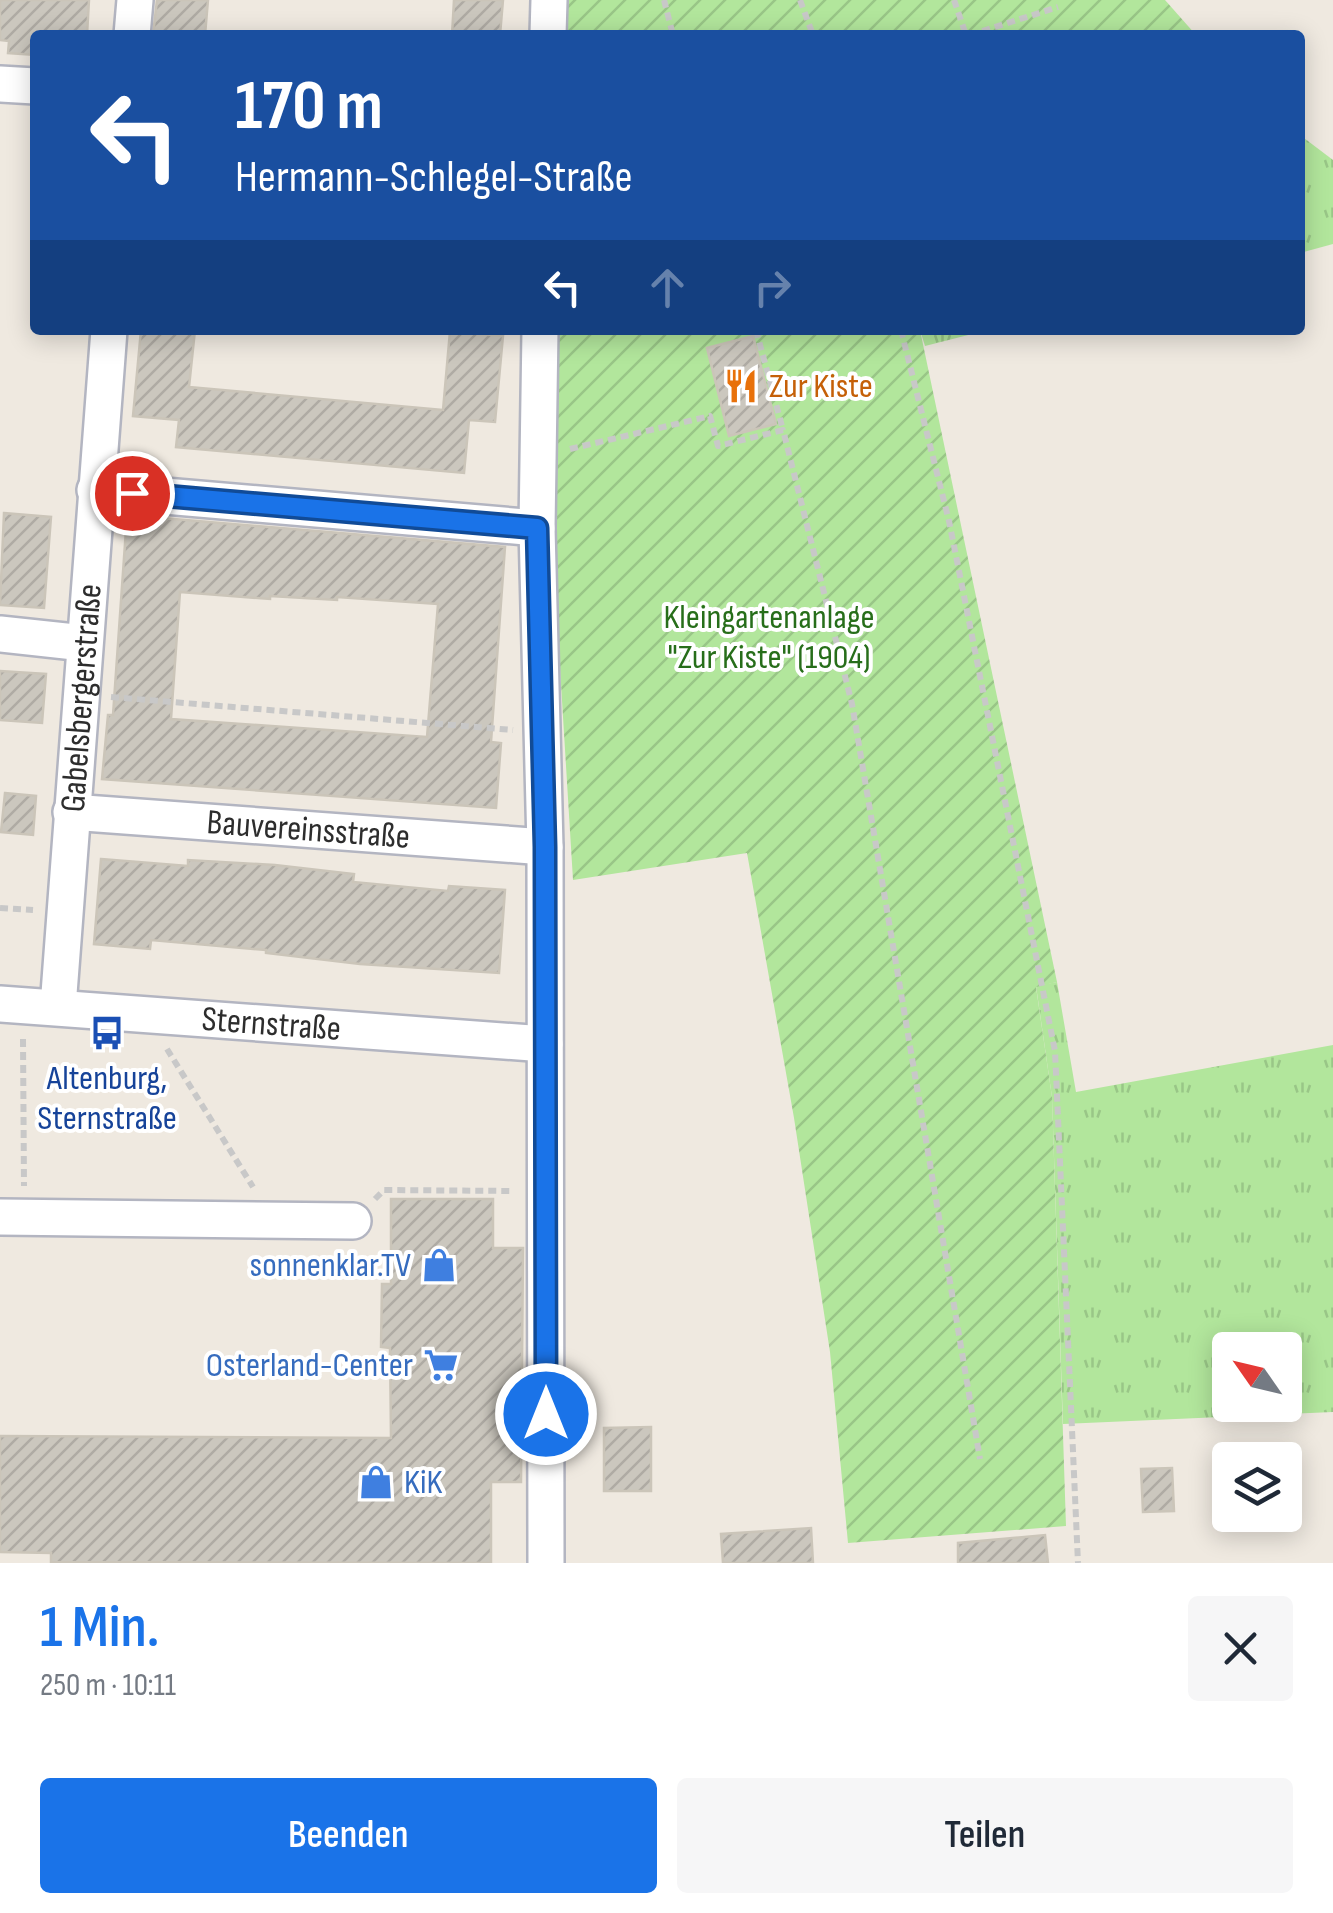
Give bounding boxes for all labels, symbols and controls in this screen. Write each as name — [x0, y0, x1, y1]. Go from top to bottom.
text: 170 m — [235, 65, 383, 149]
icon: left — [70, 70, 200, 200]
text: Hermann-Schlegel-Straße — [235, 150, 633, 205]
icon: left — [535, 260, 590, 315]
icon: ahead — [640, 260, 695, 315]
icon: right — [745, 260, 800, 315]
place label: Zur Kiste — [769, 365, 873, 408]
restaurant icon: Zur Kiste — [722, 367, 760, 405]
pin — [90, 451, 175, 536]
icon: arrive — [105, 466, 160, 521]
street label: Gabelsbergerstraße — [51, 582, 111, 814]
park label: Kleingartenanlage "Zur Kiste" (1904) — [663, 596, 875, 679]
street label: Bauvereinsstraße — [205, 801, 411, 858]
street label: Sternstraße — [200, 997, 342, 1050]
bus stop icon: Altenburg, Sternstraße — [88, 1014, 126, 1052]
place label: Altenburg, Sternstraße — [37, 1057, 177, 1140]
place label: sonnenklar.TV — [250, 1244, 411, 1287]
shop icon: sonnenklar.TV — [420, 1246, 458, 1284]
north arrow — [1212, 1332, 1302, 1422]
map controls — [1212, 1332, 1302, 1532]
place label: Osterland-Center — [206, 1344, 413, 1387]
supermarket icon: Osterland-Center — [422, 1346, 460, 1384]
position arrow — [494, 1362, 598, 1466]
button: layers — [1212, 1442, 1302, 1532]
place label: KiK — [404, 1461, 442, 1504]
shop icon: KiK — [357, 1463, 395, 1501]
text: 1 Min. — [40, 1592, 160, 1664]
button: close — [1188, 1596, 1293, 1701]
text: 250 m · 10:11 — [40, 1666, 176, 1705]
button: Beenden — [40, 1778, 657, 1893]
button: Teilen — [677, 1778, 1293, 1893]

